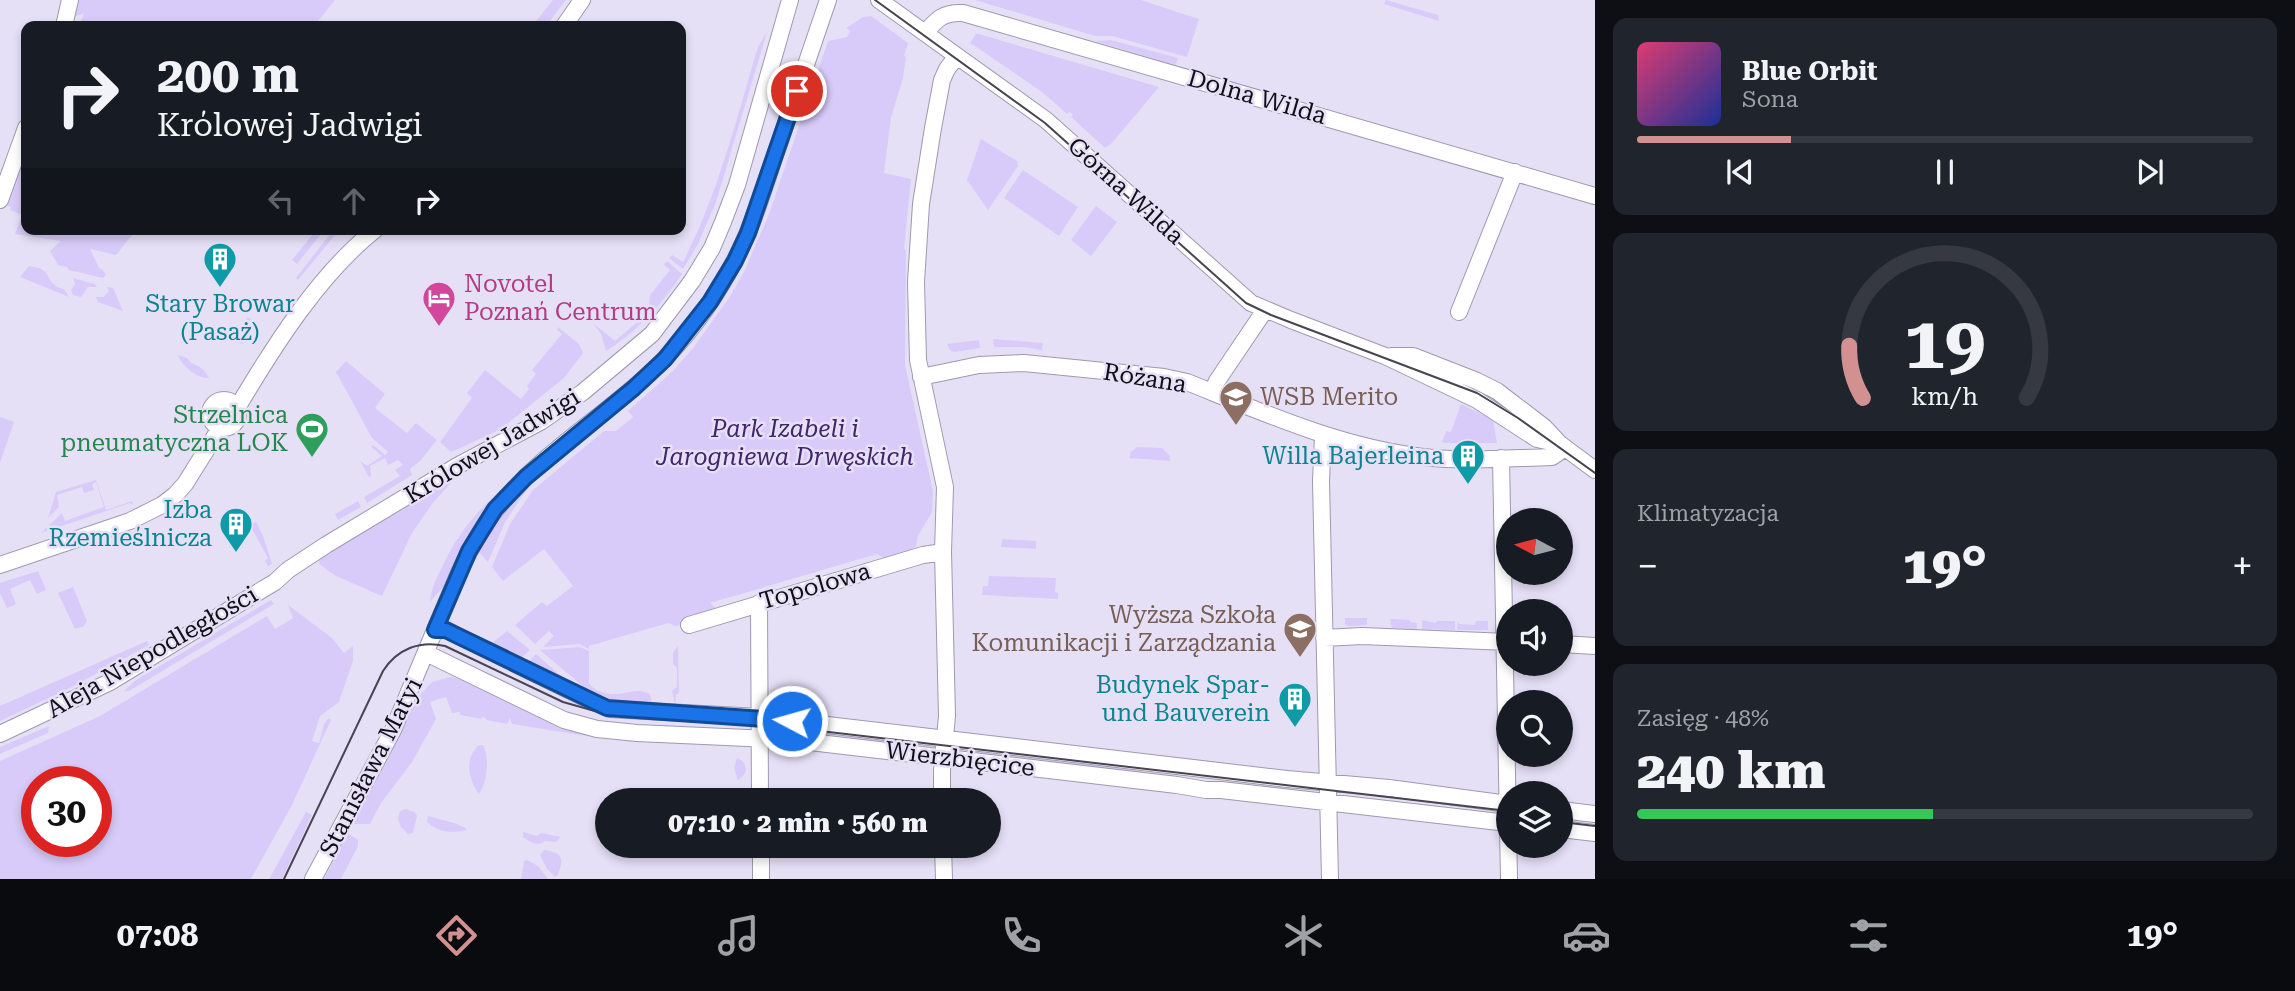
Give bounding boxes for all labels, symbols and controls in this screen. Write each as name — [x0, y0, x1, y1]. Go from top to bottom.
text: 200 m — [157, 47, 299, 104]
icon: right — [42, 49, 133, 140]
text: Blue Orbit — [1742, 56, 1878, 86]
pin — [767, 61, 827, 121]
street label: Dolna Wilda — [1184, 64, 1330, 130]
icon: arrive — [778, 72, 816, 110]
text: Sona — [1742, 86, 1798, 113]
text: Królowej Jadwigi — [157, 106, 423, 144]
street label: Górna Wilda — [1062, 132, 1190, 250]
icon: previous — [1721, 153, 1759, 191]
icon: pause — [1926, 153, 1964, 191]
icon: next — [2131, 153, 2169, 191]
icon: left — [262, 182, 300, 220]
icon: ahead — [335, 182, 373, 220]
icon: right — [408, 182, 446, 220]
building icon: Stary Browar (Pasaż) — [201, 240, 239, 289]
place label: Novotel Poznań Centrum — [464, 270, 657, 326]
hotel icon: Novotel Poznań Centrum — [420, 279, 458, 328]
place label: Stary Browar (Pasaż) — [145, 290, 295, 346]
text: 19 — [1904, 301, 1986, 386]
street label: Różana — [1101, 358, 1189, 398]
school or university icon: WSB Merito — [1217, 378, 1255, 427]
text: km/h — [1912, 382, 1978, 411]
street label: Królowej Jadwigi — [399, 383, 585, 509]
place label: WSB Merito — [1260, 383, 1398, 411]
place label: Strzelnica pneumatyczna LOK — [60, 401, 289, 457]
sports icon: Strzelnica pneumatyczna LOK — [293, 410, 331, 459]
park label: Park Izabeli i Jarogniewa Drwęskich — [655, 415, 914, 471]
building icon: Willa Bajerleina — [1449, 437, 1487, 486]
place label: Willa Bajerleina — [1262, 442, 1444, 470]
place label: Izba Rzemieślnicza — [48, 496, 212, 552]
text: Klimatyzacja — [1637, 500, 1779, 527]
building icon: Izba Rzemieślnicza — [217, 505, 255, 554]
north arrow — [1496, 508, 1573, 584]
map controls — [1496, 508, 1573, 858]
text: 19° — [1903, 535, 1987, 596]
text: − — [1637, 544, 1658, 588]
text: + — [2232, 544, 2253, 588]
street label: Topolowa — [756, 557, 874, 615]
street label: Aleja Niepodległości — [42, 580, 263, 724]
button: sound — [1496, 599, 1573, 676]
place label: Wyższa Szkoła Komunikacji i Zarządzania — [971, 601, 1276, 657]
school or university icon: Wyższa Szkoła Komunikacji i Zarządzania — [1281, 610, 1319, 659]
place label: Budynek Spar- und Bauverein — [1096, 671, 1270, 727]
street label: Stanisława Matyi — [314, 673, 428, 861]
building icon: Budynek Spar- und Bauverein — [1276, 680, 1314, 729]
position arrow — [755, 684, 829, 758]
button: search — [1496, 690, 1573, 767]
text: Zasięg · 48% — [1637, 705, 1769, 732]
street label: Wierzbięcice — [884, 736, 1036, 782]
text: 240 km — [1637, 740, 1825, 801]
speed limit sign: 30 — [21, 766, 112, 857]
button: layers — [1496, 781, 1573, 858]
text: 07:10 · 2 min · 560 m — [668, 808, 928, 838]
icon: directions — [432, 911, 481, 960]
icon: music — [714, 911, 763, 960]
icon: phone — [997, 911, 1046, 960]
icon: climate — [1279, 911, 1328, 960]
icon: car — [1562, 911, 1611, 960]
icon: filters — [1844, 911, 1893, 960]
text: 07:08 — [117, 916, 198, 954]
text: 19° — [2126, 916, 2178, 954]

